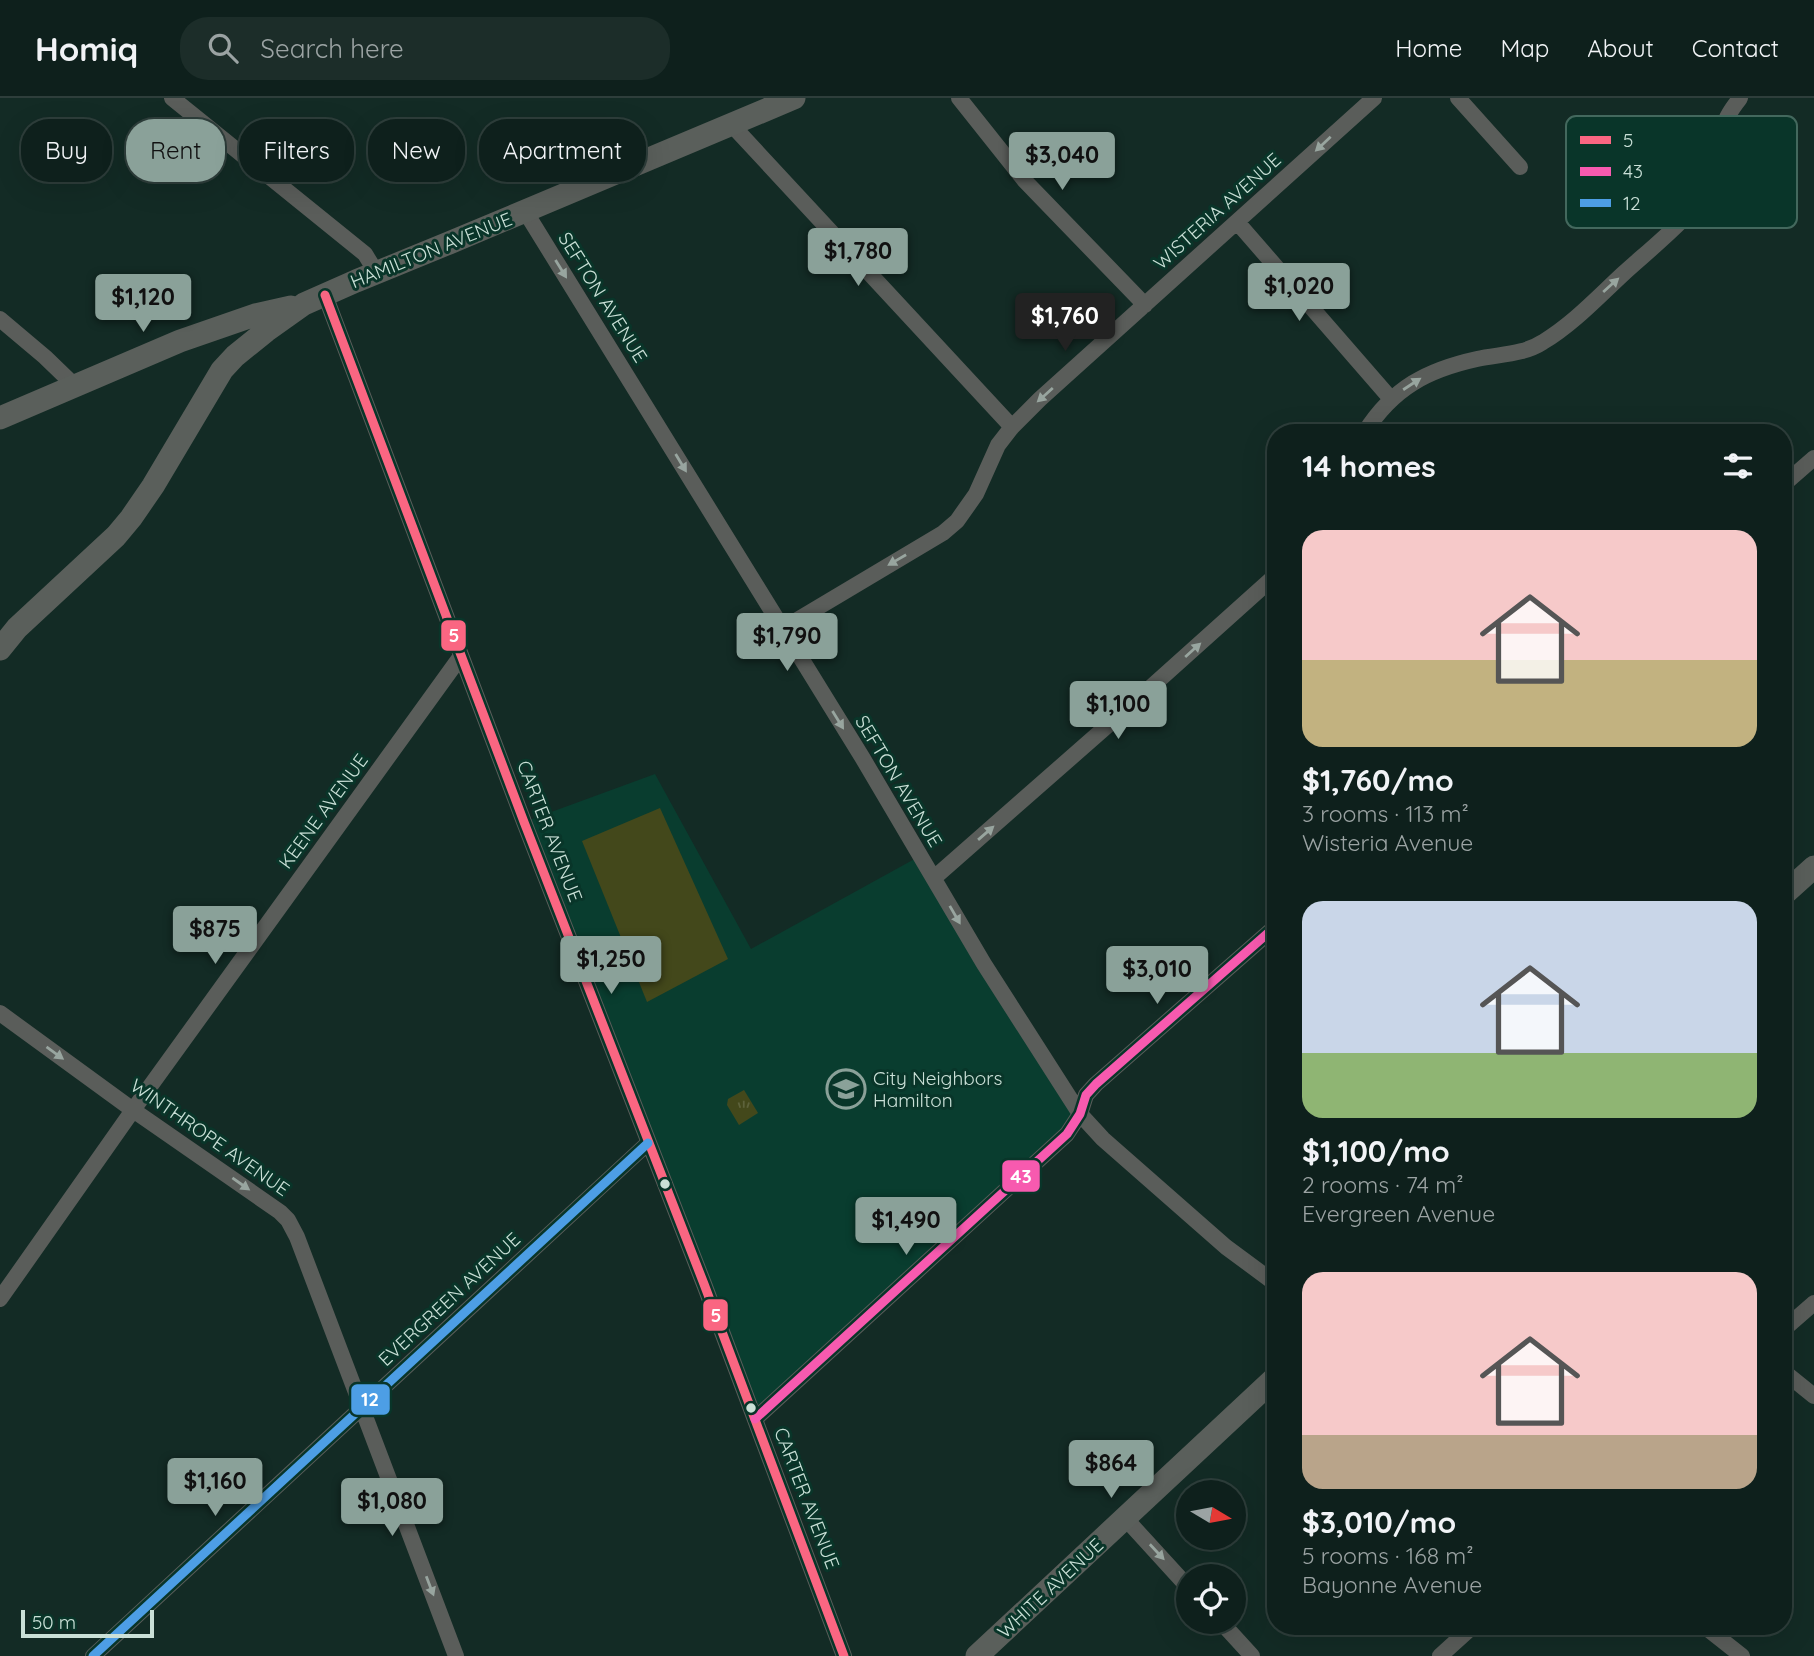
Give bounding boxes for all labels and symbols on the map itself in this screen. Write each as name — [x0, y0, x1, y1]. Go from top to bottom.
legend — [1566, 116, 1797, 228]
text: 5 — [1623, 128, 1633, 152]
pin: $3,040 — [1005, 132, 1119, 192]
one-way arrow — [1315, 135, 1332, 151]
street label: WISTERIA AVENUE — [1148, 147, 1286, 275]
text: 43 — [1623, 159, 1643, 183]
text: 12 — [1623, 191, 1641, 215]
street label: HAMILTON AVENUE — [347, 207, 515, 293]
street label: SEFTON AVENUE — [553, 227, 653, 367]
pin: $1,780 — [801, 228, 915, 288]
one-way arrow — [555, 260, 568, 279]
pin: $1,020 — [1242, 264, 1356, 323]
pin: $1,120 — [86, 274, 200, 334]
one-way arrow — [1602, 277, 1620, 293]
pin: $1,760 — [1008, 294, 1122, 353]
one-way arrow — [1402, 377, 1422, 390]
one-way arrow — [1037, 386, 1054, 402]
one-way arrow — [675, 453, 688, 472]
one-way arrow — [888, 554, 907, 566]
pin: $1,790 — [730, 614, 844, 673]
line badge: 5 — [440, 619, 467, 652]
text: 5 — [449, 623, 459, 647]
one-way arrow — [1184, 643, 1201, 658]
pin: $1,100 — [1061, 682, 1175, 741]
one-way arrow — [832, 710, 845, 729]
street label: SEFTON AVENUE — [850, 711, 948, 851]
street label: KEENE AVENUE — [273, 749, 373, 873]
street label: CARTER AVENUE — [512, 757, 588, 905]
one-way arrow — [977, 825, 995, 841]
one-way arrow — [949, 905, 962, 924]
pin: $875 — [174, 906, 256, 966]
pin: $1,250 — [554, 936, 668, 996]
pin: $3,010 — [1100, 946, 1214, 1006]
one-way arrow — [46, 1046, 64, 1060]
place label: City Neighbors Hamilton — [873, 1066, 1002, 1112]
school or university icon: City Neighbors Hamilton — [825, 1068, 867, 1110]
street label: WINTHROPE AVENUE — [126, 1073, 294, 1201]
line badge: 43 — [1001, 1159, 1041, 1193]
text: 43 — [1010, 1164, 1032, 1188]
one-way arrow — [232, 1177, 250, 1191]
unlabelled marker — [658, 1177, 672, 1191]
pin: $1,490 — [849, 1198, 963, 1257]
street label: EVERGREEN AVENUE — [373, 1227, 525, 1371]
line badge: 5 — [702, 1298, 729, 1332]
text: 5 — [711, 1303, 721, 1327]
line badge: 12 — [350, 1383, 391, 1416]
text: 12 — [361, 1387, 379, 1411]
unlabelled marker — [744, 1401, 758, 1415]
street label: CARTER AVENUE — [769, 1424, 845, 1572]
pin: $864 — [1070, 1440, 1152, 1500]
pin: $1,160 — [158, 1458, 272, 1518]
pin: $1,080 — [335, 1478, 449, 1538]
north arrow — [1176, 1480, 1246, 1550]
street label: WHITE AVENUE — [992, 1533, 1108, 1643]
one-way arrow — [1148, 1543, 1164, 1560]
one-way arrow — [424, 1576, 435, 1597]
scale bar — [21, 1607, 154, 1639]

